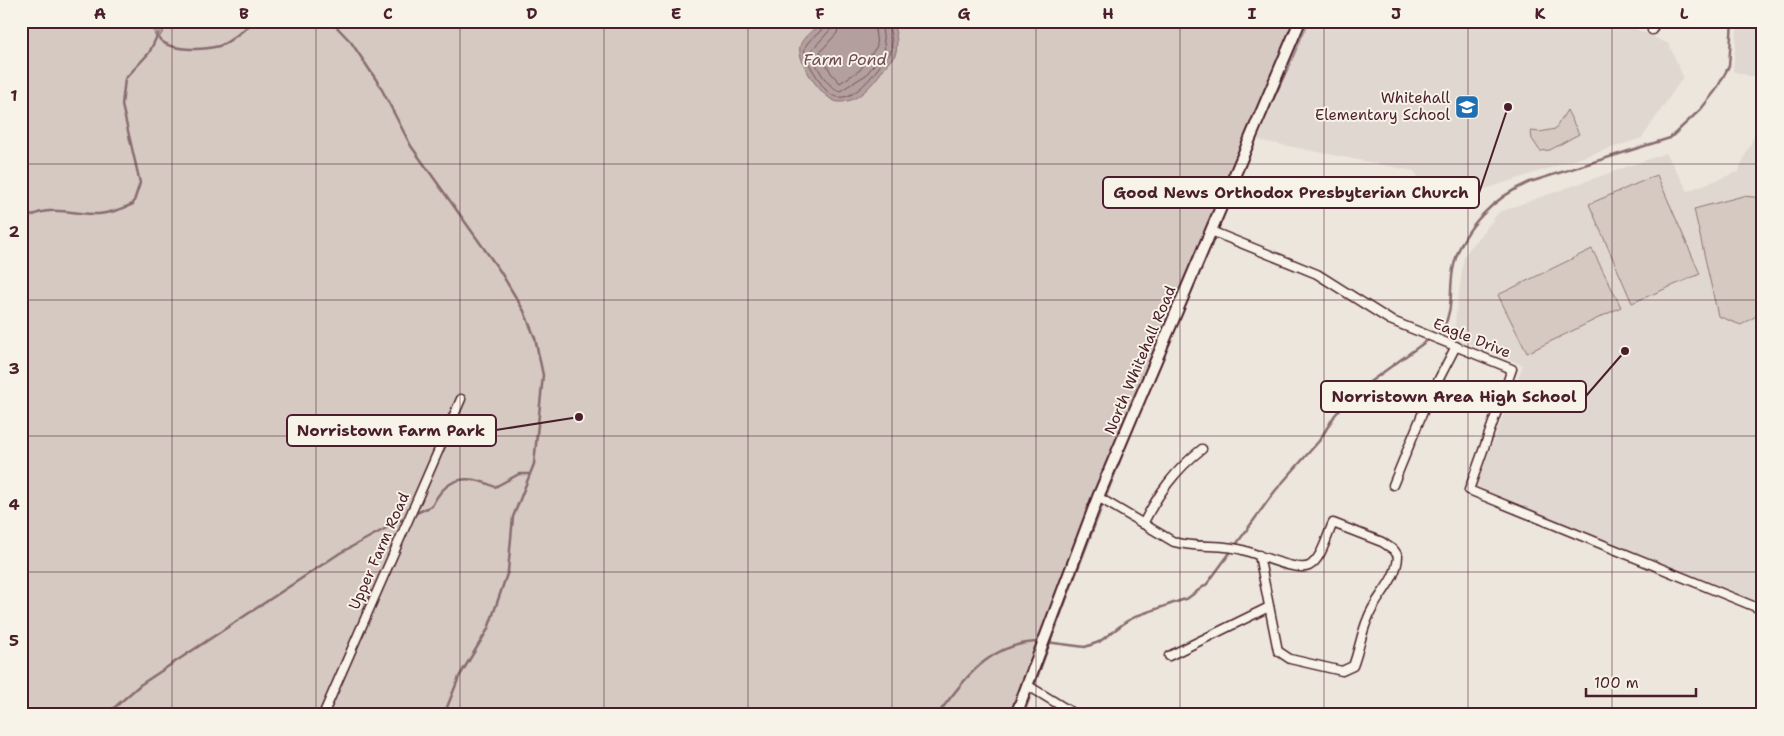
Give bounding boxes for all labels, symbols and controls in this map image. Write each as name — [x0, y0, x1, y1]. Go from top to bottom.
text: A — [94, 3, 106, 24]
text: B — [239, 3, 249, 24]
text: C — [383, 3, 393, 24]
text: D — [526, 3, 538, 24]
text: E — [671, 3, 681, 24]
text: F — [815, 3, 825, 24]
text: G — [958, 3, 971, 24]
text: H — [1102, 3, 1114, 24]
text: I — [1248, 3, 1257, 24]
text: J — [1391, 3, 1401, 24]
text: K — [1535, 3, 1546, 24]
text: L — [1680, 3, 1689, 24]
water label: Farm Pond — [803, 49, 888, 70]
text: 1 — [10, 85, 18, 106]
place label: Whitehall Elementary School — [1315, 88, 1450, 125]
school or university icon: Whitehall Elementary School — [1454, 94, 1480, 120]
callout: Good News Orthodox Presbyterian Church — [1103, 177, 1479, 208]
text: Good News Orthodox Presbyterian Church — [1113, 182, 1469, 203]
text: 2 — [8, 221, 20, 242]
street label: North Whitehall Road — [1100, 282, 1181, 437]
street label: Eagle Drive — [1430, 313, 1514, 363]
text: 3 — [8, 358, 20, 379]
callout: Norristown Area High School — [1321, 381, 1586, 412]
text: Norristown Area High School — [1332, 386, 1577, 407]
callout: Norristown Farm Park — [287, 415, 496, 446]
text: Norristown Farm Park — [297, 420, 485, 441]
street label: Upper Farm Road — [344, 489, 414, 613]
text: 4 — [8, 494, 20, 515]
text: 5 — [9, 630, 19, 651]
scale bar — [1586, 666, 1696, 698]
text: 100 m — [1594, 673, 1639, 693]

